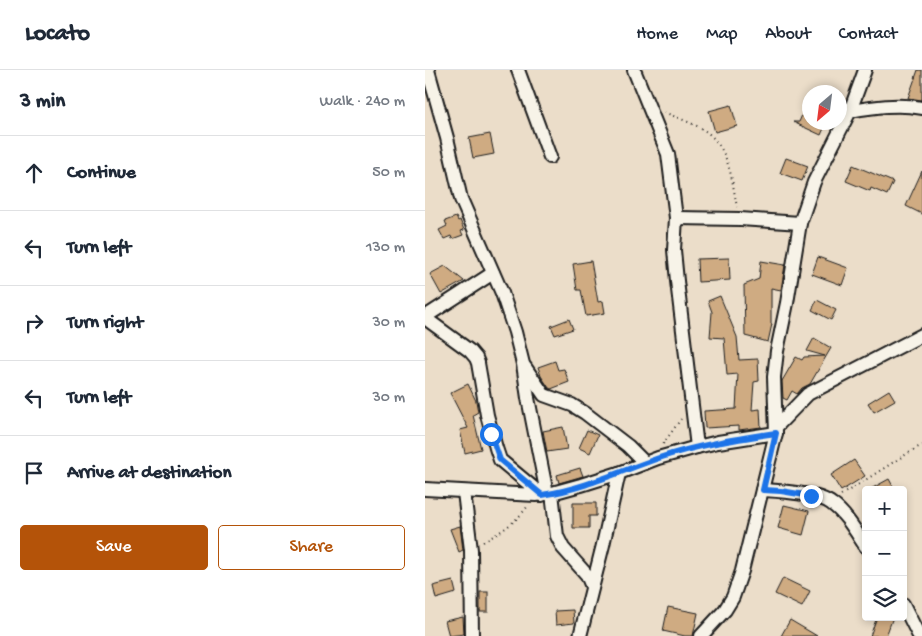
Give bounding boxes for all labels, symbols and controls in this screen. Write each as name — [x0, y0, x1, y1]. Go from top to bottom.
text: Locato — [25, 20, 90, 49]
text: Home — [636, 24, 678, 45]
text: Map — [706, 24, 737, 45]
text: About — [765, 24, 811, 45]
text: Contact — [839, 24, 897, 45]
north arrow — [802, 85, 847, 130]
text: 3 min — [20, 90, 65, 115]
text: Walk · 240 m — [320, 93, 405, 112]
icon: ahead — [20, 159, 48, 187]
text: Continue — [67, 162, 136, 185]
text: 50 m — [372, 164, 405, 183]
icon: left — [20, 234, 48, 262]
text: Turn left — [67, 237, 131, 260]
text: 130 m — [366, 239, 405, 258]
icon: right — [20, 309, 48, 337]
text: Turn right — [67, 312, 143, 335]
text: 30 m — [372, 314, 405, 333]
icon: left — [20, 384, 48, 412]
text: Turn left — [67, 387, 131, 410]
text: 30 m — [372, 389, 405, 408]
route start — [480, 423, 503, 446]
icon: arrive — [20, 459, 48, 487]
text: Arrive at destination — [67, 462, 231, 485]
route end — [800, 485, 823, 508]
map controls — [862, 486, 907, 621]
button: + — [862, 486, 907, 531]
button: Save — [20, 525, 208, 570]
button: Share — [218, 525, 405, 570]
button: − — [862, 531, 907, 576]
button: layers — [862, 576, 907, 621]

